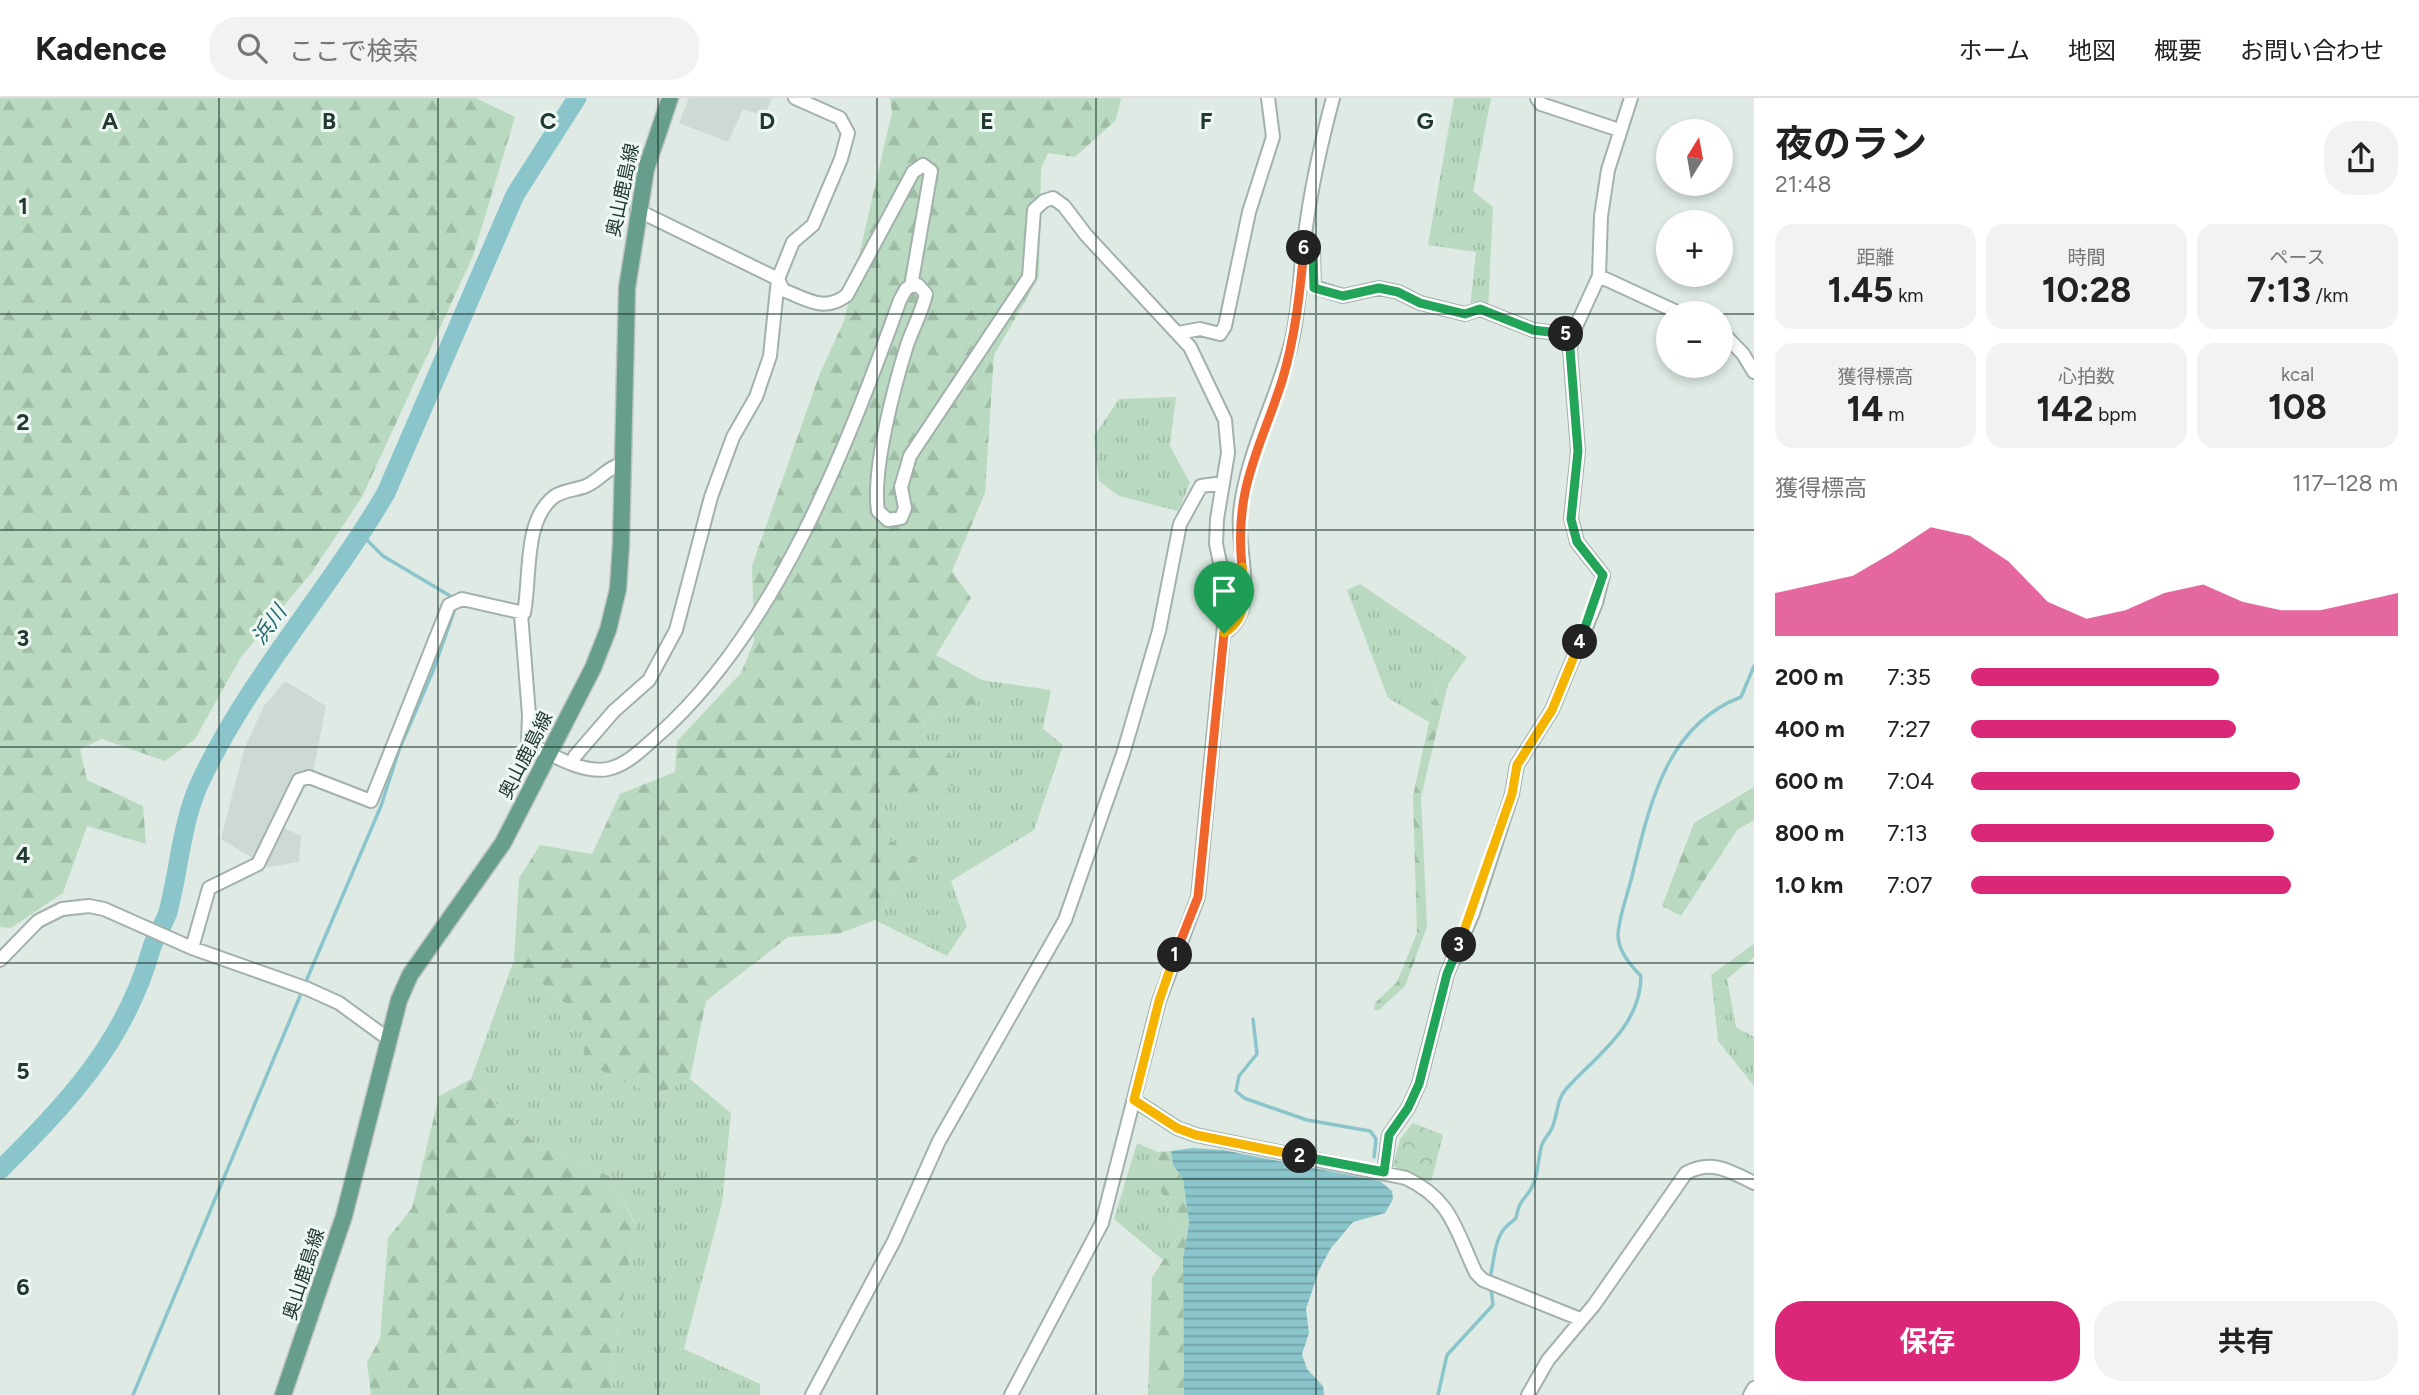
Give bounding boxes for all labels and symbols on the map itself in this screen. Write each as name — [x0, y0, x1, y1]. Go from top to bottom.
text: A — [102, 107, 119, 135]
text: B — [322, 107, 336, 135]
text: C — [540, 107, 557, 135]
text: D — [759, 107, 775, 135]
text: E — [980, 107, 994, 135]
text: F — [1200, 107, 1213, 135]
text: G — [1416, 107, 1434, 135]
north arrow — [1656, 119, 1732, 196]
street label: 奥山鹿島線 — [601, 141, 644, 239]
text: 1 — [18, 192, 28, 220]
pin: 6 — [1286, 230, 1322, 266]
pin: 5 — [1548, 316, 1584, 352]
text: 2 — [16, 408, 30, 436]
pin — [1194, 561, 1254, 633]
water label: 浜川 — [246, 599, 292, 649]
text: 3 — [17, 624, 29, 652]
pin: 4 — [1562, 624, 1598, 660]
street label: 奥山鹿島線 — [494, 708, 557, 803]
text: 4 — [16, 841, 30, 869]
pin: 3 — [1442, 928, 1476, 962]
pin: 1 — [1158, 938, 1192, 972]
text: 5 — [16, 1057, 30, 1085]
pin: 2 — [1282, 1138, 1318, 1174]
street label: 奥山鹿島線 — [278, 1225, 329, 1323]
text: 6 — [16, 1273, 30, 1301]

